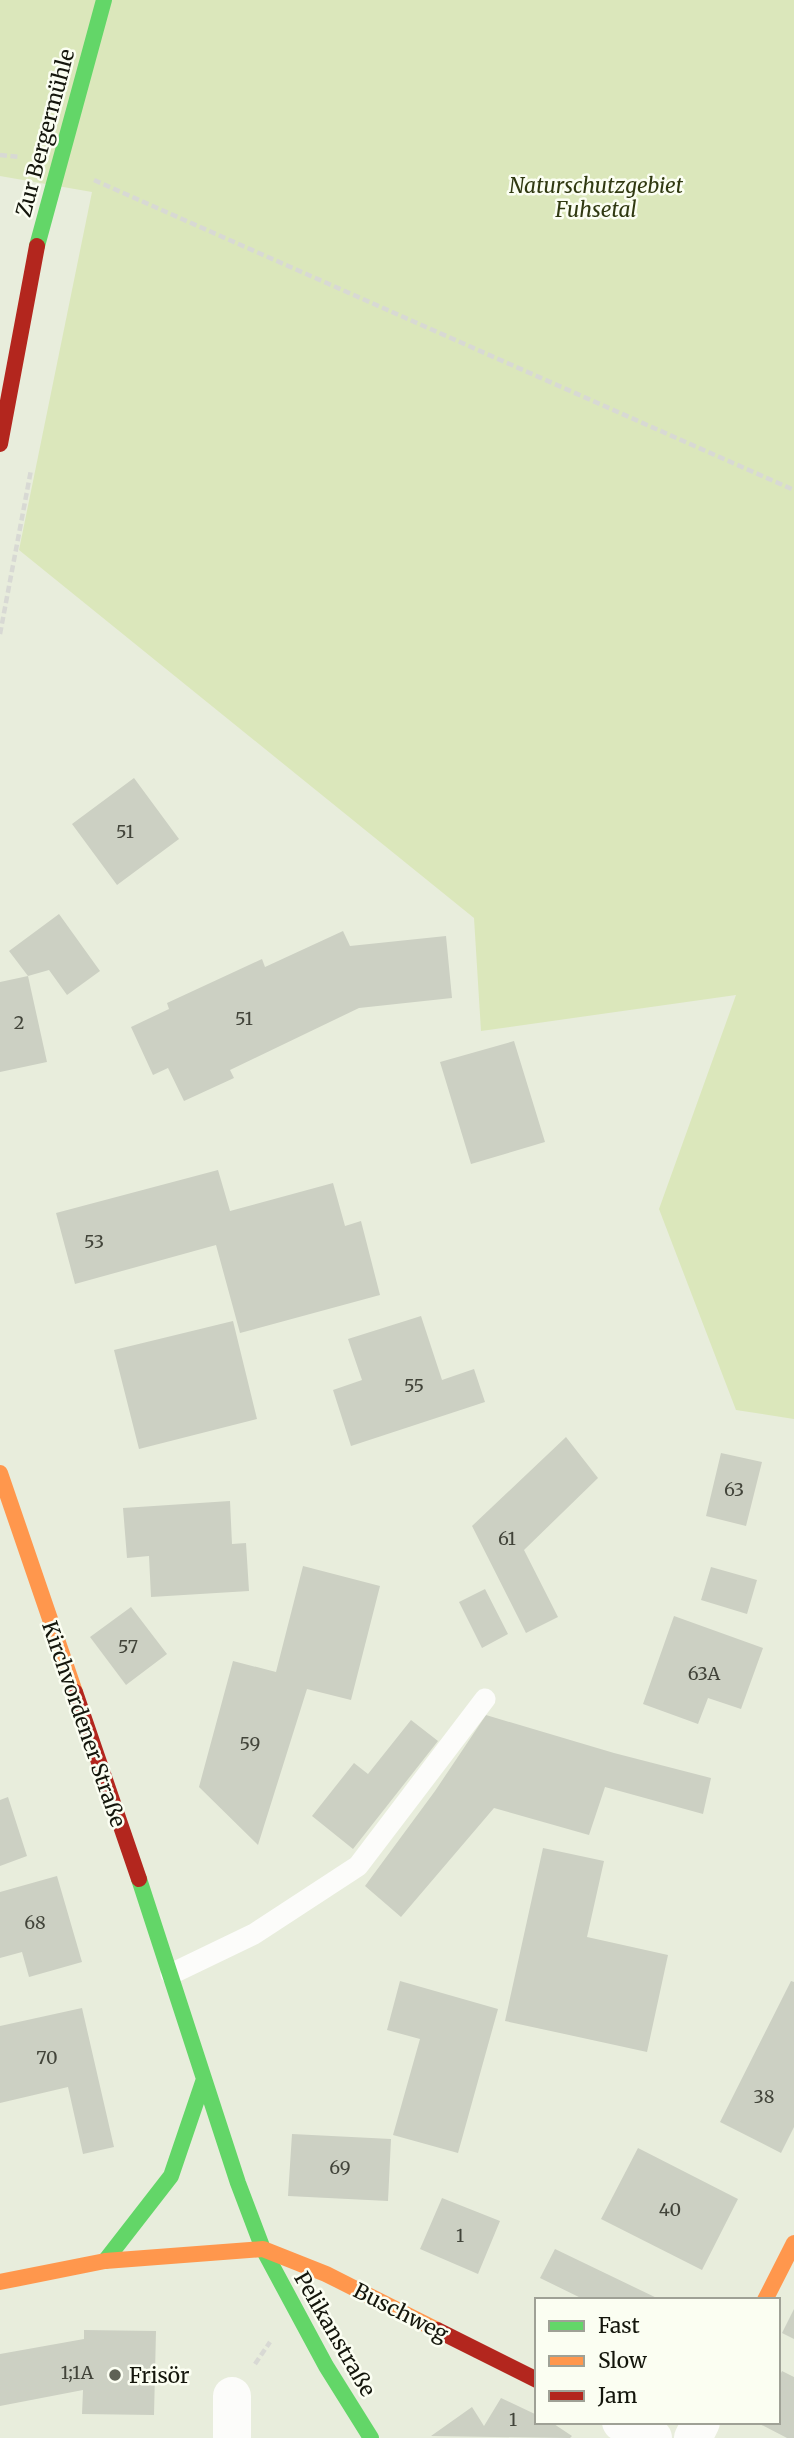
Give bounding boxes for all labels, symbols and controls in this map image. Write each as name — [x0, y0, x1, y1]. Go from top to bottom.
street label: Zur Bergermühle — [10, 46, 80, 220]
park label: Naturschutzgebiet Fuhsetal — [509, 172, 684, 223]
house number: 51 — [116, 820, 134, 843]
house number: 51 — [235, 1007, 253, 1030]
house number: 2 — [14, 1011, 24, 1034]
house number: 53 — [84, 1230, 104, 1253]
house number: 55 — [404, 1374, 424, 1397]
house number: 63 — [724, 1478, 744, 1501]
house number: 61 — [498, 1527, 516, 1550]
street label: Kirchvordener Straße — [36, 1617, 132, 1831]
house number: 57 — [118, 1635, 138, 1658]
house number: 63A — [688, 1662, 720, 1685]
house number: 59 — [240, 1732, 260, 1755]
house number: 68 — [24, 1911, 46, 1934]
house number: 70 — [36, 2046, 58, 2069]
house number: 38 — [754, 2085, 774, 2108]
house number: 69 — [329, 2156, 351, 2179]
house number: 40 — [659, 2198, 681, 2221]
house number: 1 — [456, 2224, 464, 2247]
street label: Pelikanstraße — [288, 2267, 382, 2401]
street label: Buschweg — [349, 2277, 453, 2347]
legend — [535, 2298, 780, 2424]
text: Fast — [598, 2312, 640, 2339]
text: Slow — [598, 2347, 647, 2374]
house number: 1;1A — [61, 2361, 94, 2384]
place label: Frisör — [129, 2362, 189, 2389]
marker: Frisör — [107, 2367, 123, 2383]
text: Jam — [597, 2382, 637, 2409]
house number: 1 — [509, 2408, 517, 2431]

